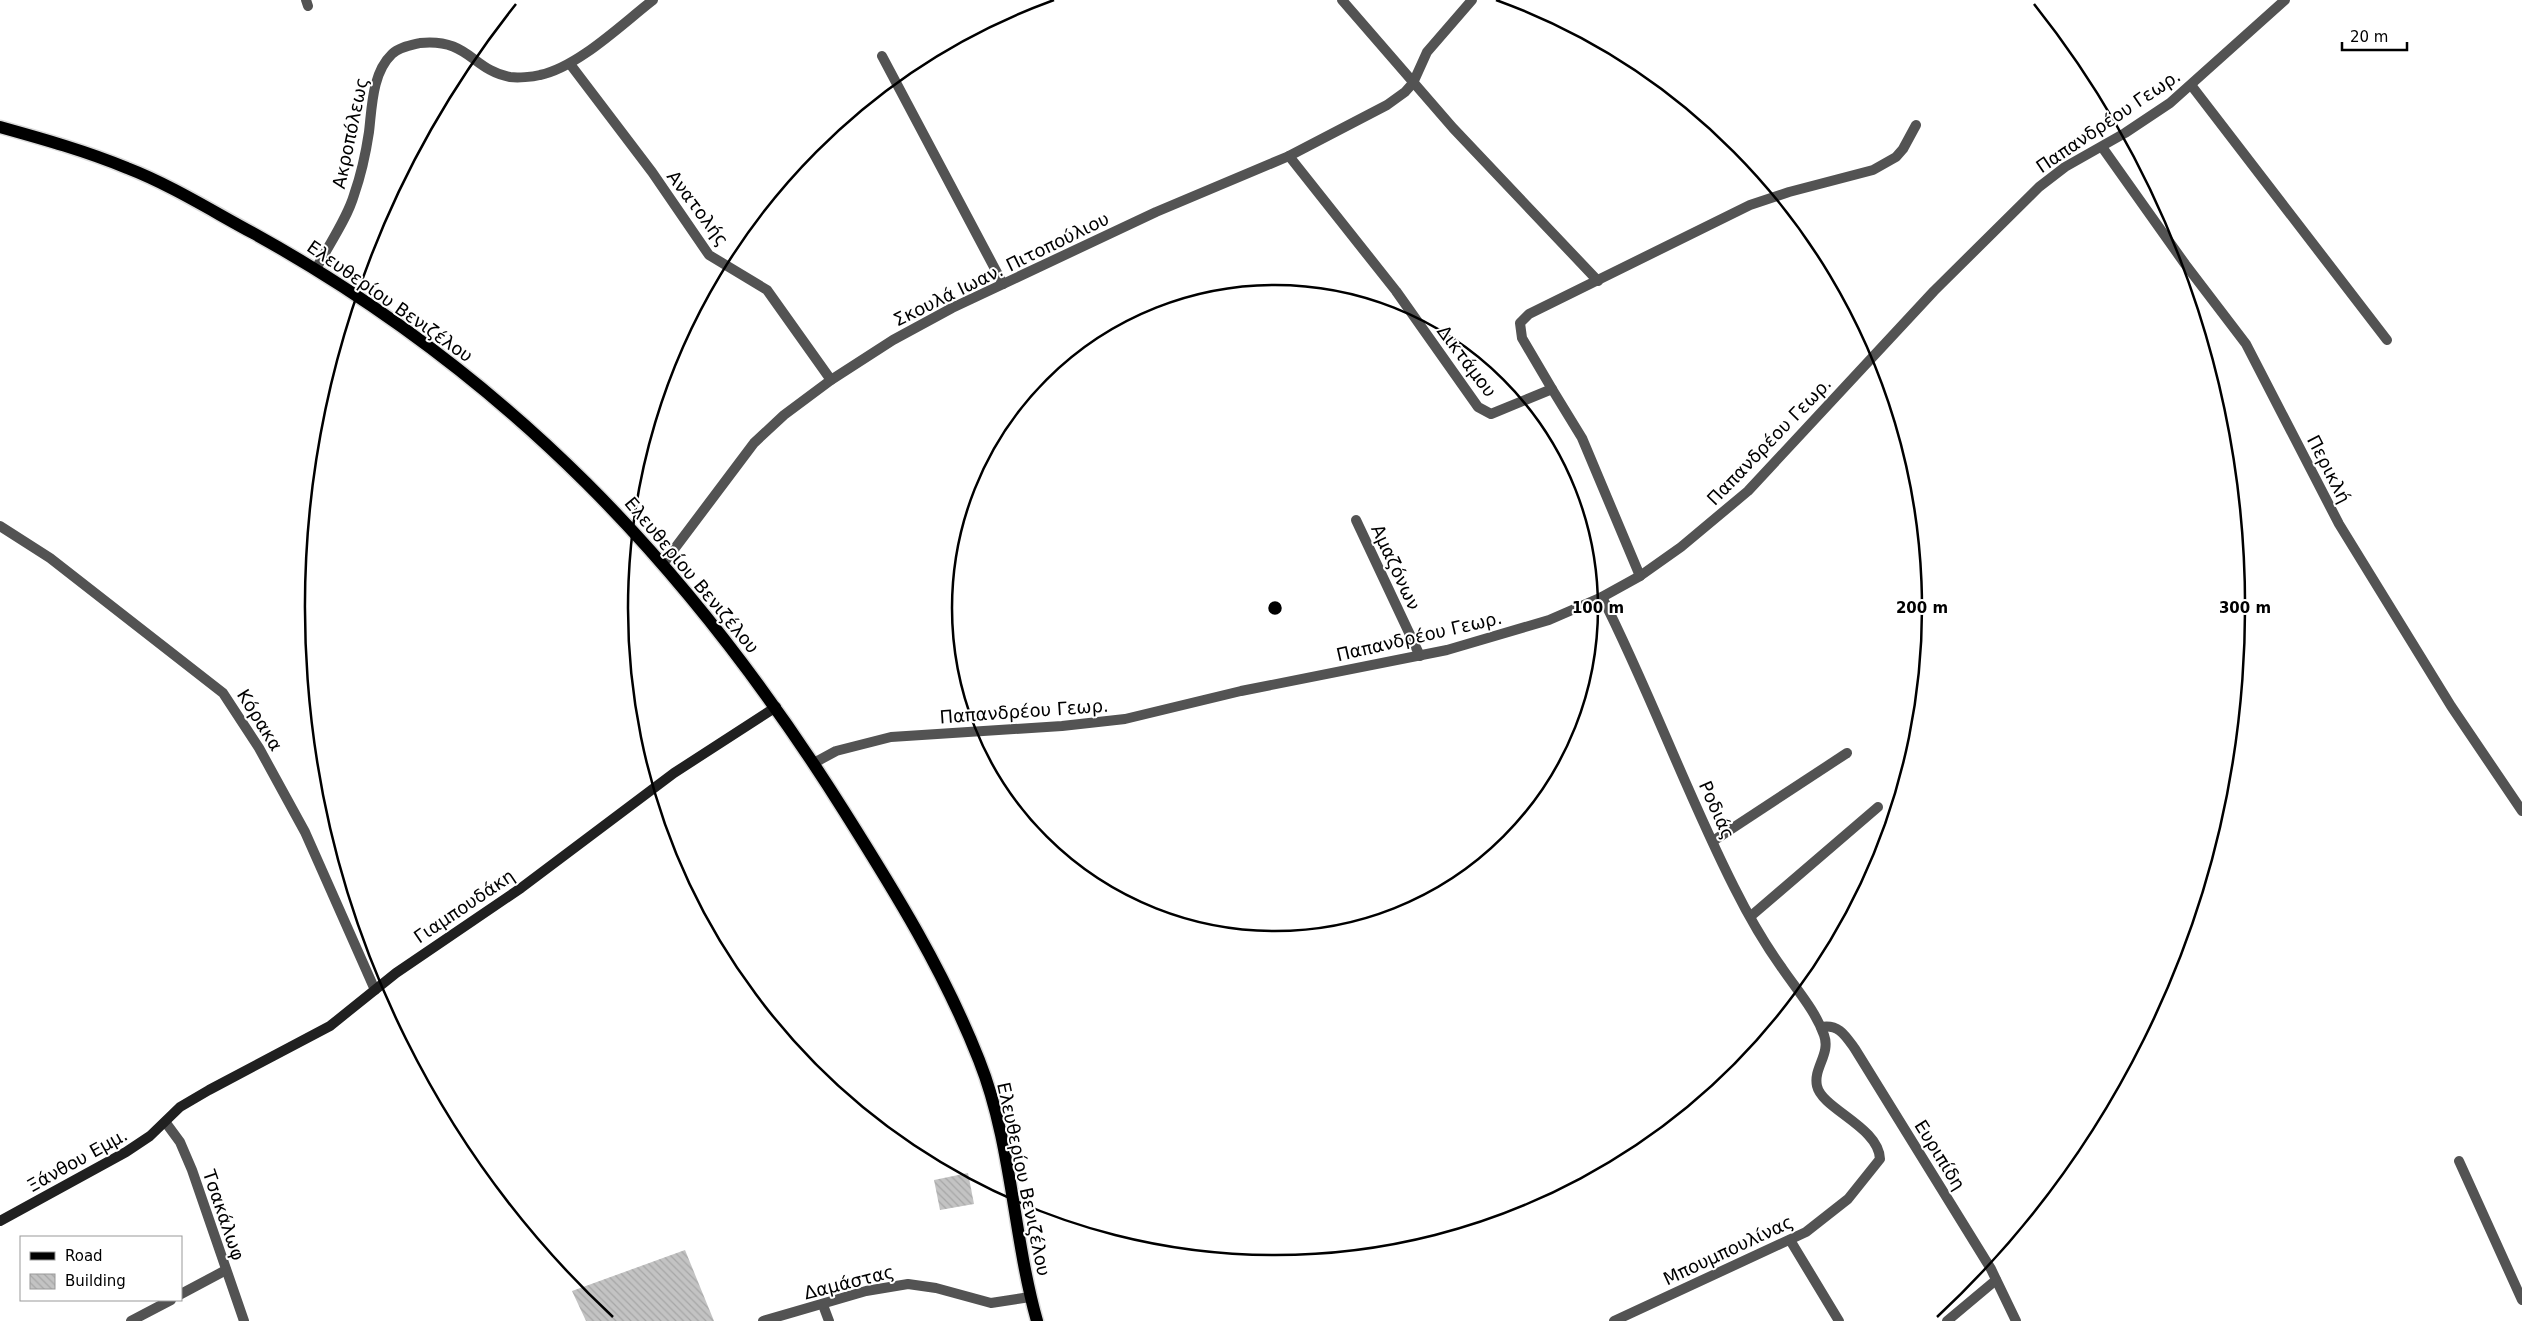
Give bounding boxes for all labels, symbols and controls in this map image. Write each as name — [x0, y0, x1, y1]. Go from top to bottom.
scale bar — [2342, 20, 2407, 52]
text: 20 m — [2350, 28, 2388, 46]
street label: Παπανδρέου Γεωρ. — [2032, 65, 2184, 177]
street label: Ακροπόλεως — [328, 75, 372, 191]
street label: Ανατολής — [663, 166, 733, 250]
street label: Σκουλά Ιωαν. Πιτοπούλιου — [890, 208, 1112, 330]
street label: Ελευθερίου Βενιζέλου — [303, 236, 477, 366]
street label: Δικτάμου — [1433, 321, 1501, 401]
street label: Παπανδρέου Γεωρ. — [1703, 373, 1835, 509]
street label: Περικλή — [2303, 432, 2355, 506]
street label: Ελευθερίου Βενιζέλου — [621, 493, 763, 657]
street label: Αμαζόνων — [1367, 521, 1425, 613]
centre of rings — [1266, 599, 1284, 617]
text: 100 m — [1572, 599, 1624, 617]
text: 200 m — [1896, 599, 1948, 617]
text: 300 m — [2219, 599, 2271, 617]
street label: Παπανδρέου Γεωρ. — [1334, 607, 1504, 665]
street label: Κόρακα — [233, 685, 287, 755]
street label: Παπανδρέου Γεωρ. — [939, 695, 1109, 727]
street label: Ροδιάς — [1695, 778, 1739, 842]
street label: Γιαμπουδάκη — [410, 865, 518, 947]
street label: Ελευθερίου Βενιζέλου — [993, 1080, 1055, 1278]
street label: Ευριπίδη — [1910, 1116, 1970, 1194]
street label: Ξάνθου Εμμ. — [23, 1124, 131, 1196]
street label: Τσακάλωφ — [198, 1166, 249, 1263]
street label: Μπουμπουλίνας — [1660, 1211, 1796, 1289]
legend — [20, 1236, 182, 1301]
text: Road — [65, 1247, 103, 1265]
street label: Δαμάστας — [802, 1261, 896, 1303]
text: Building — [65, 1272, 126, 1290]

